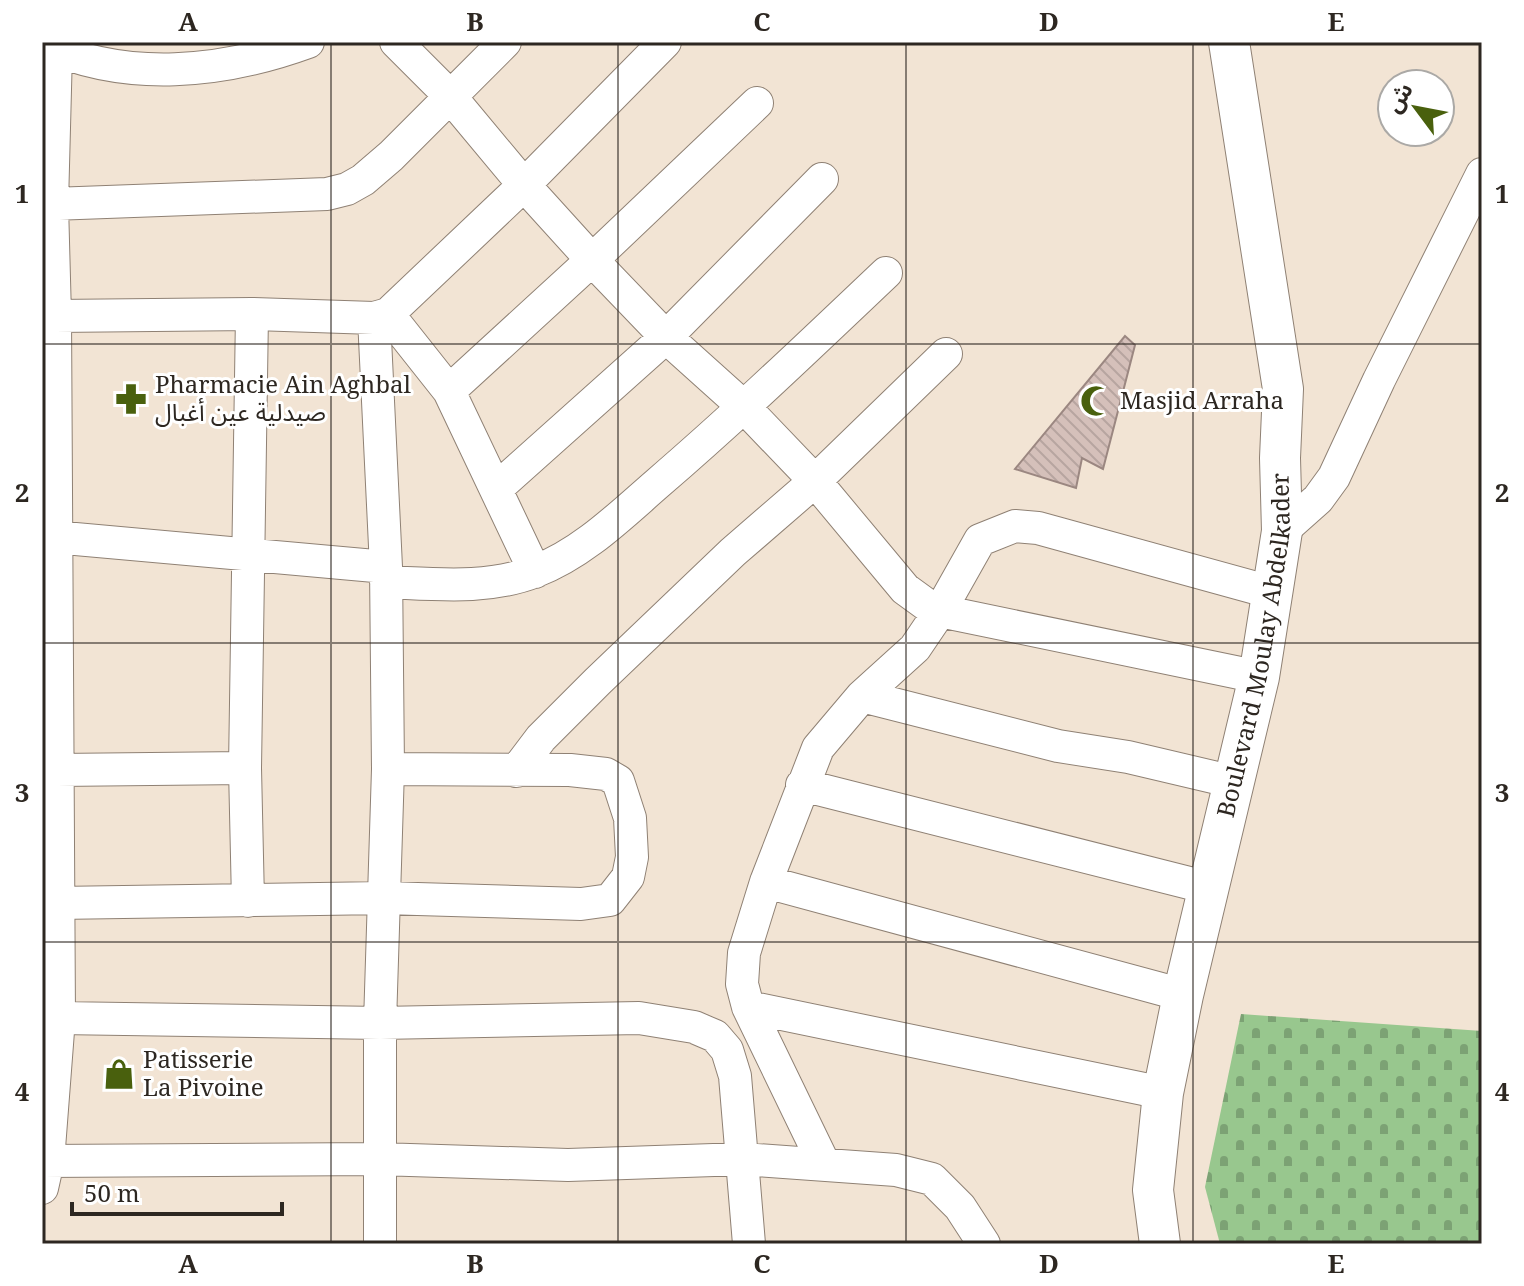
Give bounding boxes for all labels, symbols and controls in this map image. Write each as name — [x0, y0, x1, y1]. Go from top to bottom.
text: A — [178, 3, 198, 39]
text: B — [466, 3, 484, 39]
text: C — [753, 3, 771, 39]
text: D — [1039, 3, 1059, 39]
text: E — [1328, 3, 1345, 39]
north arrow — [1376, 68, 1456, 148]
text: ش — [1377, 76, 1419, 118]
text: 1 — [15, 175, 29, 211]
text: 1 — [1495, 175, 1509, 211]
place label: Pharmacie Ain Aghbal صيدلية عين أغبال — [155, 367, 411, 428]
pharmacy icon: Pharmacie Ain Aghbal صيدلية عين أغبال — [114, 382, 148, 416]
place label: Masjid Arraha — [1120, 383, 1284, 416]
mosque icon: Masjid Arraha — [1079, 384, 1113, 418]
street label: Boulevard Moulay Abdelkader — [1208, 472, 1298, 820]
text: 2 — [15, 474, 29, 510]
text: 2 — [1495, 474, 1509, 510]
text: 3 — [15, 774, 29, 810]
text: 3 — [1495, 774, 1509, 810]
place label: Patisserie La Pivoine — [143, 1042, 264, 1103]
shop icon: Patisserie La Pivoine — [102, 1057, 136, 1091]
text: 4 — [15, 1073, 30, 1109]
text: 4 — [1495, 1073, 1510, 1109]
scale bar — [72, 1166, 282, 1216]
text: 50 m — [84, 1176, 140, 1209]
text: A — [178, 1245, 198, 1281]
text: B — [466, 1245, 484, 1281]
text: C — [753, 1245, 771, 1281]
text: D — [1039, 1245, 1059, 1281]
text: E — [1328, 1245, 1345, 1281]

